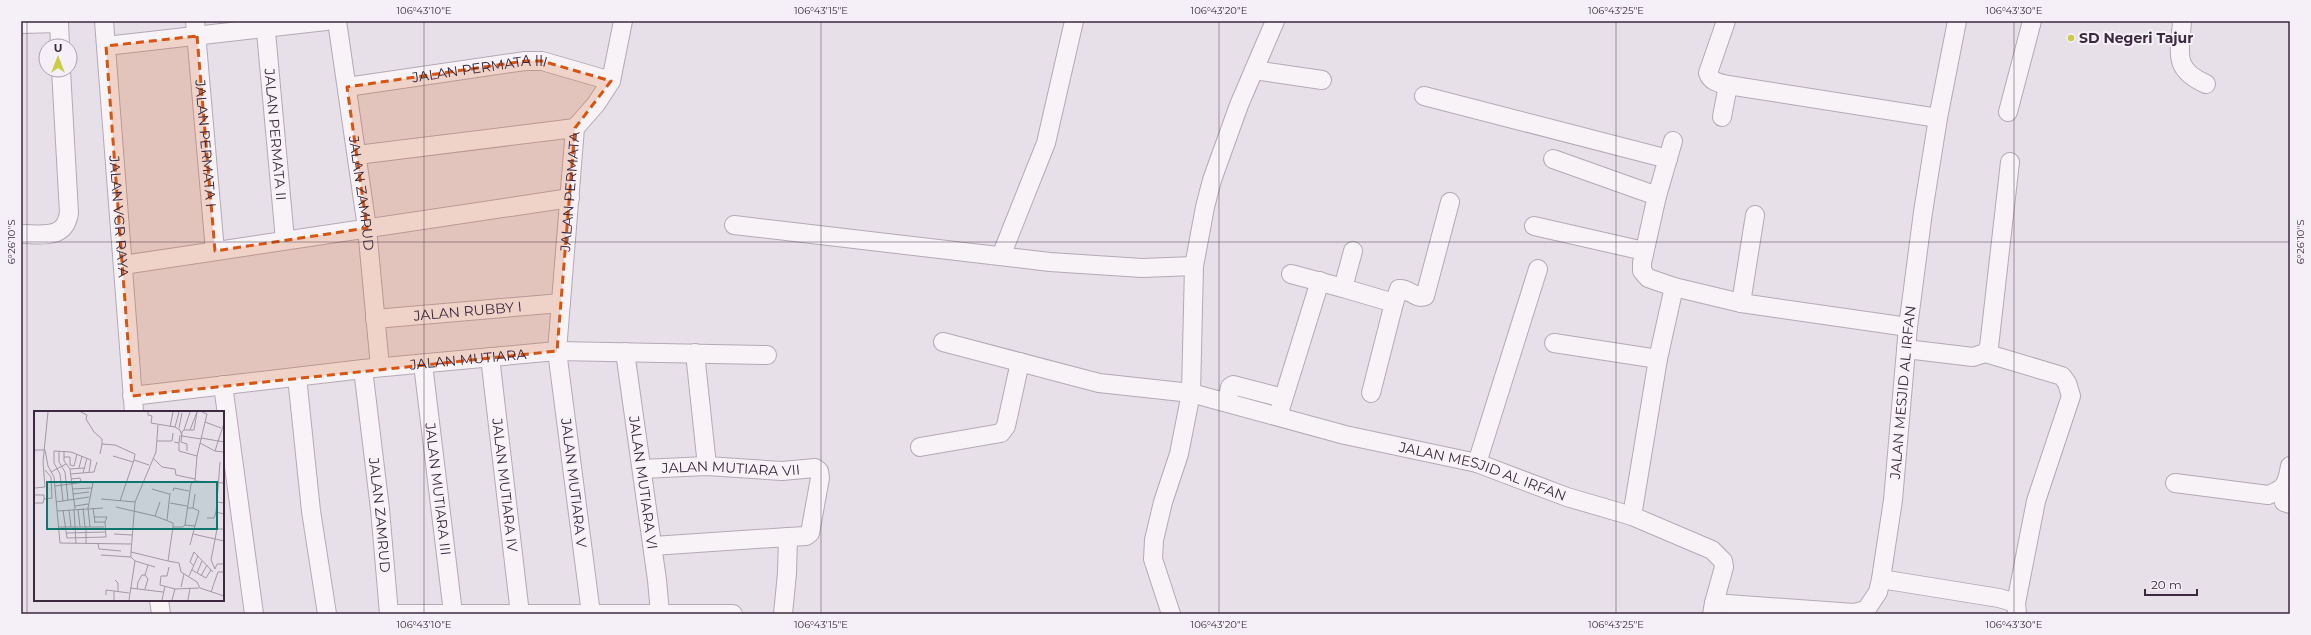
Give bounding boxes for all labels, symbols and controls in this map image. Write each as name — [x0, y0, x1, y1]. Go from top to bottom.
text: 106°43'10"E — [396, 4, 452, 17]
text: 106°43'15"E — [794, 4, 848, 17]
text: 106°43'20"E — [1191, 4, 1248, 17]
text: 106°43'25"E — [1588, 4, 1644, 17]
text: 106°43'30"E — [1986, 4, 2043, 17]
place label: SD Negeri Tajur — [2079, 29, 2193, 47]
marker: SD Negeri Tajur — [2066, 33, 2076, 43]
north arrow — [38, 38, 78, 78]
text: U — [54, 41, 62, 55]
street label: JALAN PERMATA III — [410, 52, 550, 87]
street label: JALAN PERMATA II — [260, 67, 290, 201]
street label: JALAN PERMATA I — [191, 78, 220, 208]
street label: JALAN PERMATA — [556, 130, 584, 253]
street label: JALAN ZAMRUD — [345, 134, 378, 251]
street label: JALAN VGR RAYA — [105, 154, 133, 279]
text: 6°26'10"S — [5, 220, 18, 264]
text: 6°26'10"S — [2294, 220, 2307, 264]
street label: JALAN RUBBY I — [412, 297, 523, 325]
street label: JALAN MESJID AL IRFAN — [1886, 304, 1920, 481]
street label: JALAN MUTIARA — [408, 345, 528, 374]
inset map — [34, 411, 224, 601]
street label: JALAN MUTIARA VI — [625, 414, 662, 551]
street label: JALAN MUTIARA IV — [488, 416, 522, 553]
street label: JALAN MUTIARA V — [557, 416, 591, 549]
street label: JALAN MUTIARA III — [421, 421, 455, 556]
street label: JALAN MESJID AL IRFAN — [1396, 437, 1569, 505]
street label: JALAN ZAMRUD — [365, 455, 394, 573]
street label: JALAN MUTIARA VII — [660, 457, 801, 480]
scale bar — [2145, 571, 2197, 597]
text: 20 m — [2151, 577, 2182, 592]
text: 106°43'10"E — [396, 618, 452, 631]
text: 106°43'15"E — [794, 618, 848, 631]
text: 106°43'20"E — [1191, 618, 1248, 631]
text: 106°43'25"E — [1588, 618, 1644, 631]
text: 106°43'30"E — [1986, 618, 2043, 631]

